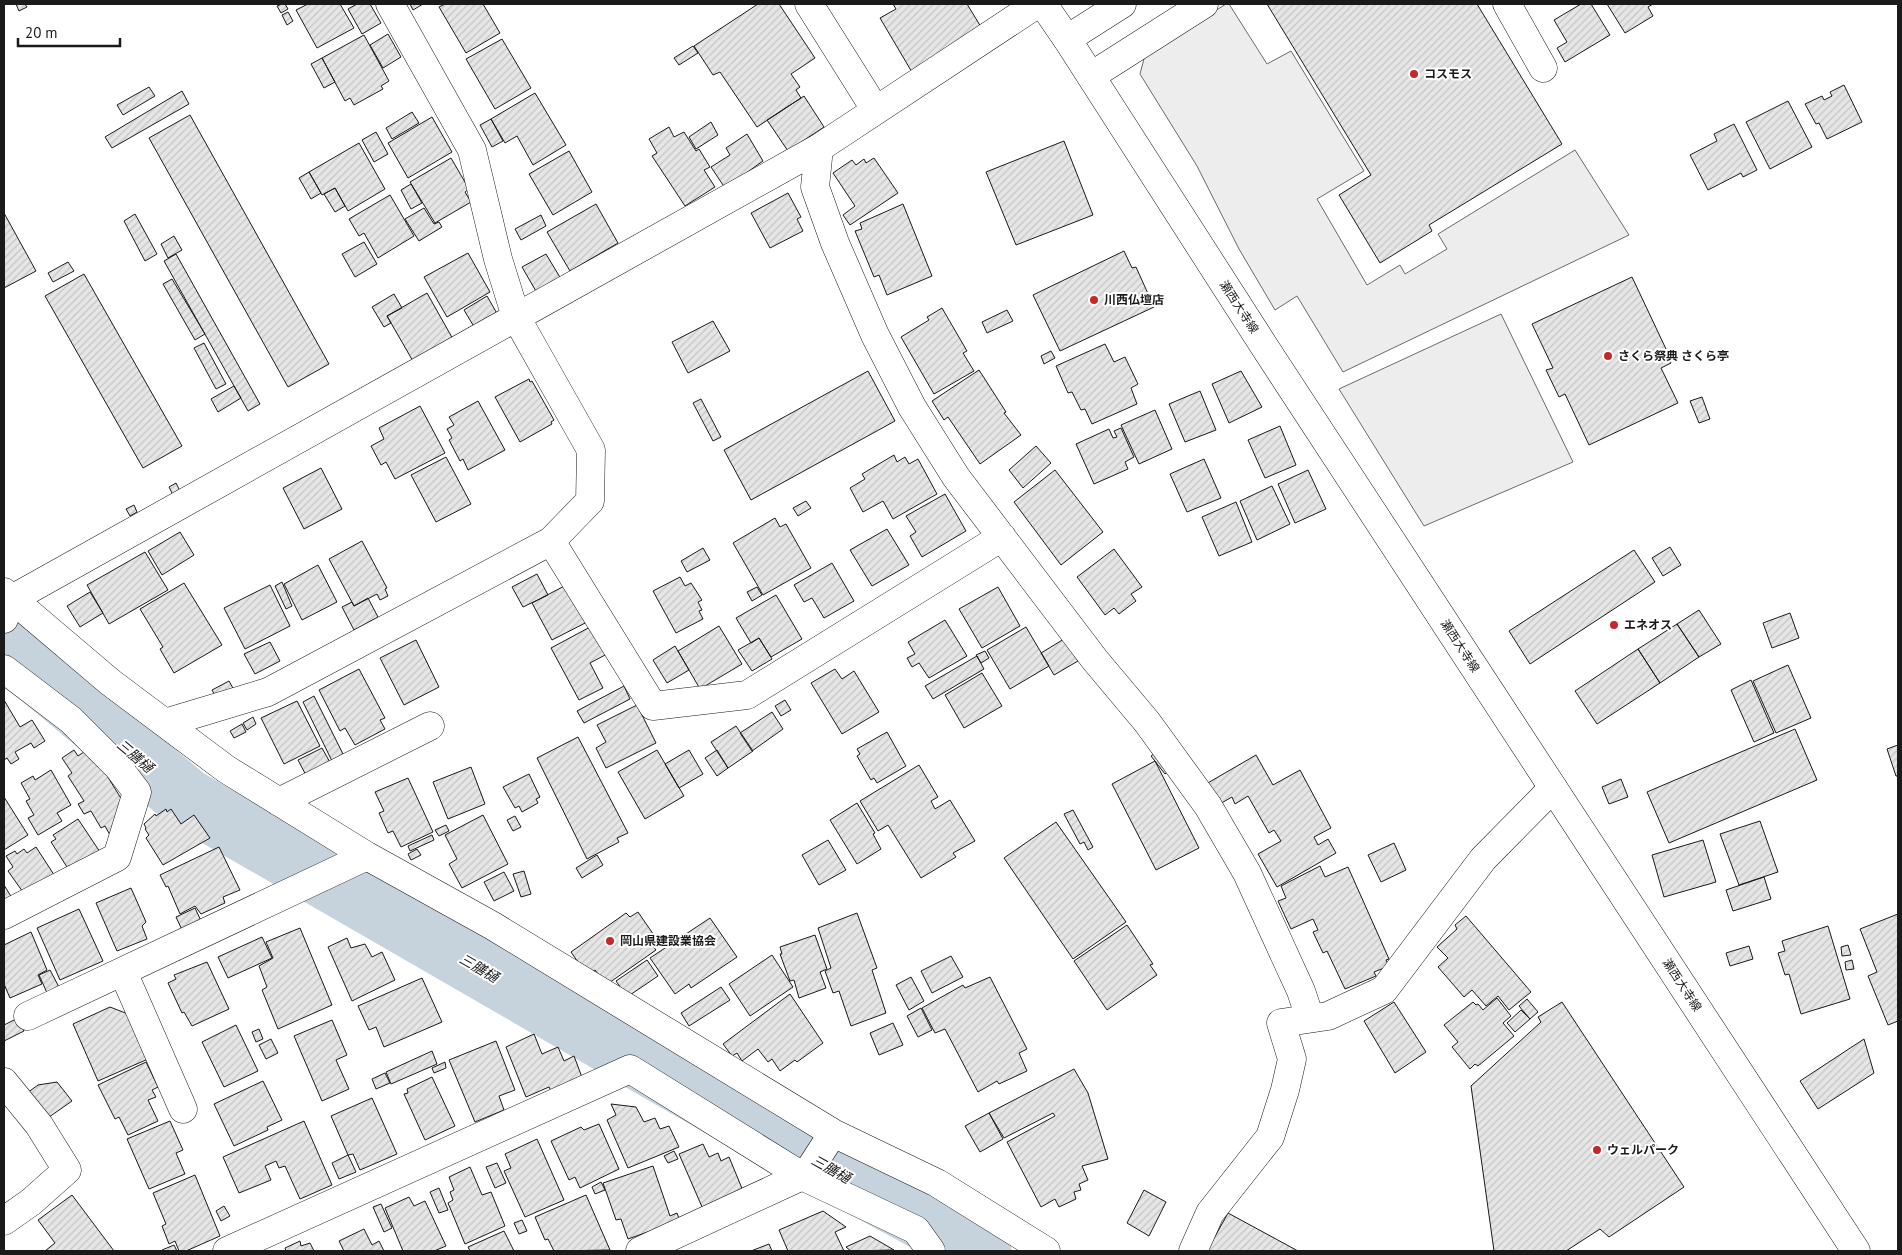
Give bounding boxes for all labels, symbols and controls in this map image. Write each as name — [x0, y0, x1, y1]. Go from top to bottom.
scale bar — [18, 15, 120, 47]
text: 20 m — [25, 23, 58, 42]
place label: コスモス — [1424, 66, 1472, 81]
marker: コスモス — [1408, 68, 1420, 80]
street label: 瀬西大寺線 — [1217, 277, 1262, 336]
place label: 川西仏壇店 — [1104, 292, 1164, 307]
marker: 川西仏壇店 — [1088, 294, 1100, 306]
place label: さくら祭典 さくら亭 — [1618, 348, 1729, 363]
marker: さくら祭典 さくら亭 — [1602, 350, 1614, 362]
street label: 瀬西大寺線 — [1438, 616, 1483, 675]
place label: エネオス — [1624, 617, 1672, 632]
marker: エネオス — [1608, 619, 1620, 631]
water label: 三膳樋 — [113, 736, 158, 778]
place label: 岡山県建設業協会 — [620, 933, 716, 948]
marker: 岡山県建設業協会 — [604, 935, 616, 947]
water label: 三膳樋 — [456, 950, 503, 987]
street label: 瀬西大寺線 — [1660, 955, 1705, 1014]
place label: ウェルパーク — [1607, 1142, 1679, 1157]
marker: ウェルパーク — [1591, 1144, 1603, 1156]
water label: 三膳樋 — [808, 1151, 855, 1188]

